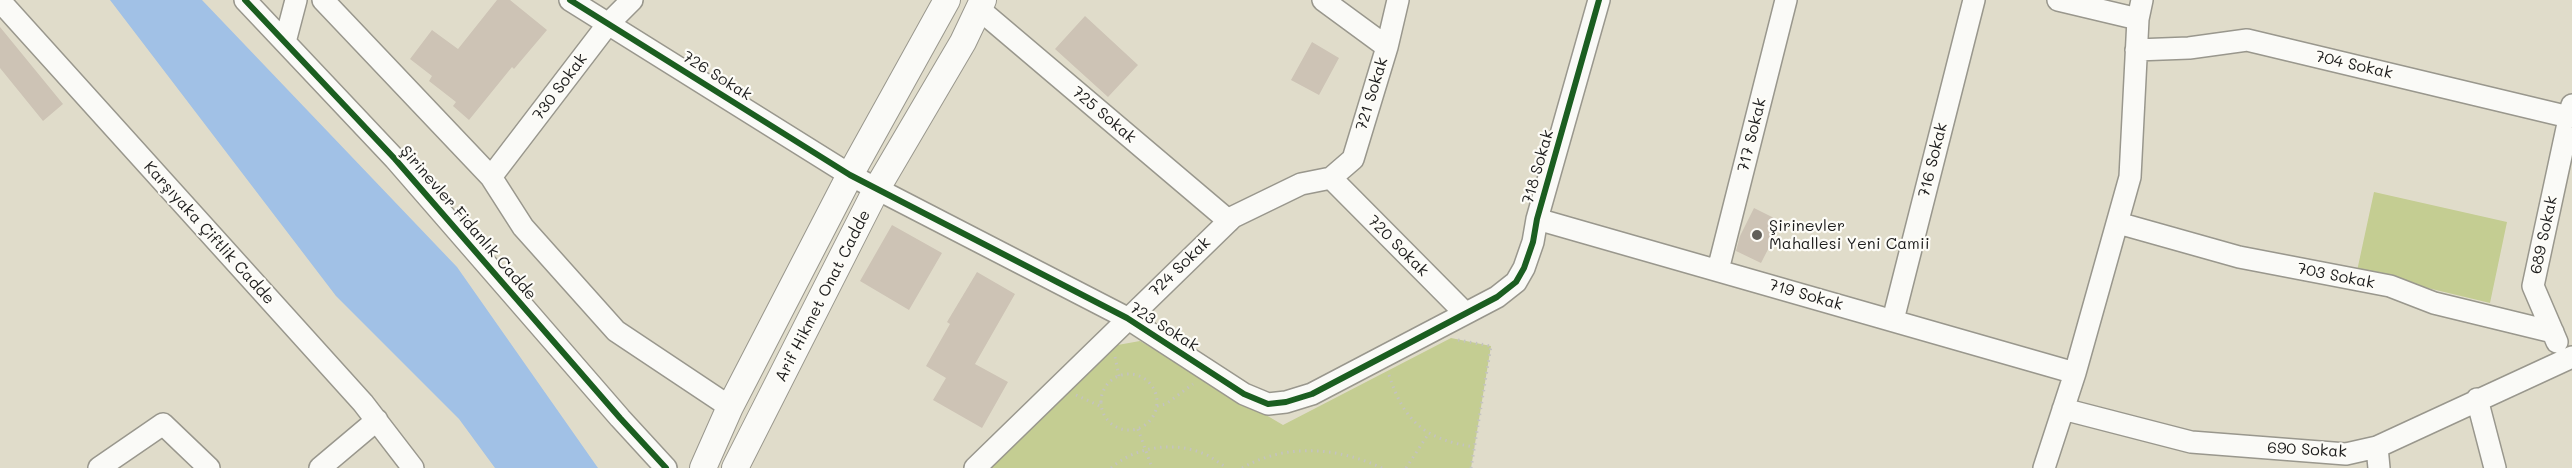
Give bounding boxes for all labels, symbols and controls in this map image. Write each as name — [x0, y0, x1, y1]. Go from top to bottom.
street label: 726 Sokak — [679, 47, 755, 105]
street label: 704 Sokak — [2313, 47, 2395, 83]
street label: 730 Sokak — [529, 50, 591, 124]
street label: 721 Sokak — [1352, 55, 1392, 133]
street label: 725 Sokak — [1068, 83, 1140, 147]
street label: 717 Sokak — [1734, 96, 1770, 174]
street label: 716 Sokak — [1914, 121, 1952, 199]
street label: 718 Sokak — [1518, 128, 1558, 206]
street label: Şirinevler Fidanlık Cadde — [396, 142, 540, 304]
street label: Karşıyaka Çiftlik Cadde — [140, 157, 278, 309]
street label: 689 Sokak — [2526, 194, 2562, 276]
street label: Arif Hikmet Onat Cadde — [771, 207, 875, 385]
street label: 720 Sokak — [1364, 212, 1432, 280]
place label: Şirinevler Mahallesi Yeni Camii — [1769, 216, 1930, 254]
marker: Şirinevler Mahallesi Yeni Camii — [1750, 228, 1764, 242]
street label: 724 Sokak — [1145, 233, 1215, 301]
street label: 703 Sokak — [2296, 259, 2376, 293]
street label: 719 Sokak — [1767, 275, 1845, 315]
street label: 723 Sokak — [1126, 298, 1202, 356]
street label: 690 Sokak — [2267, 438, 2347, 462]

